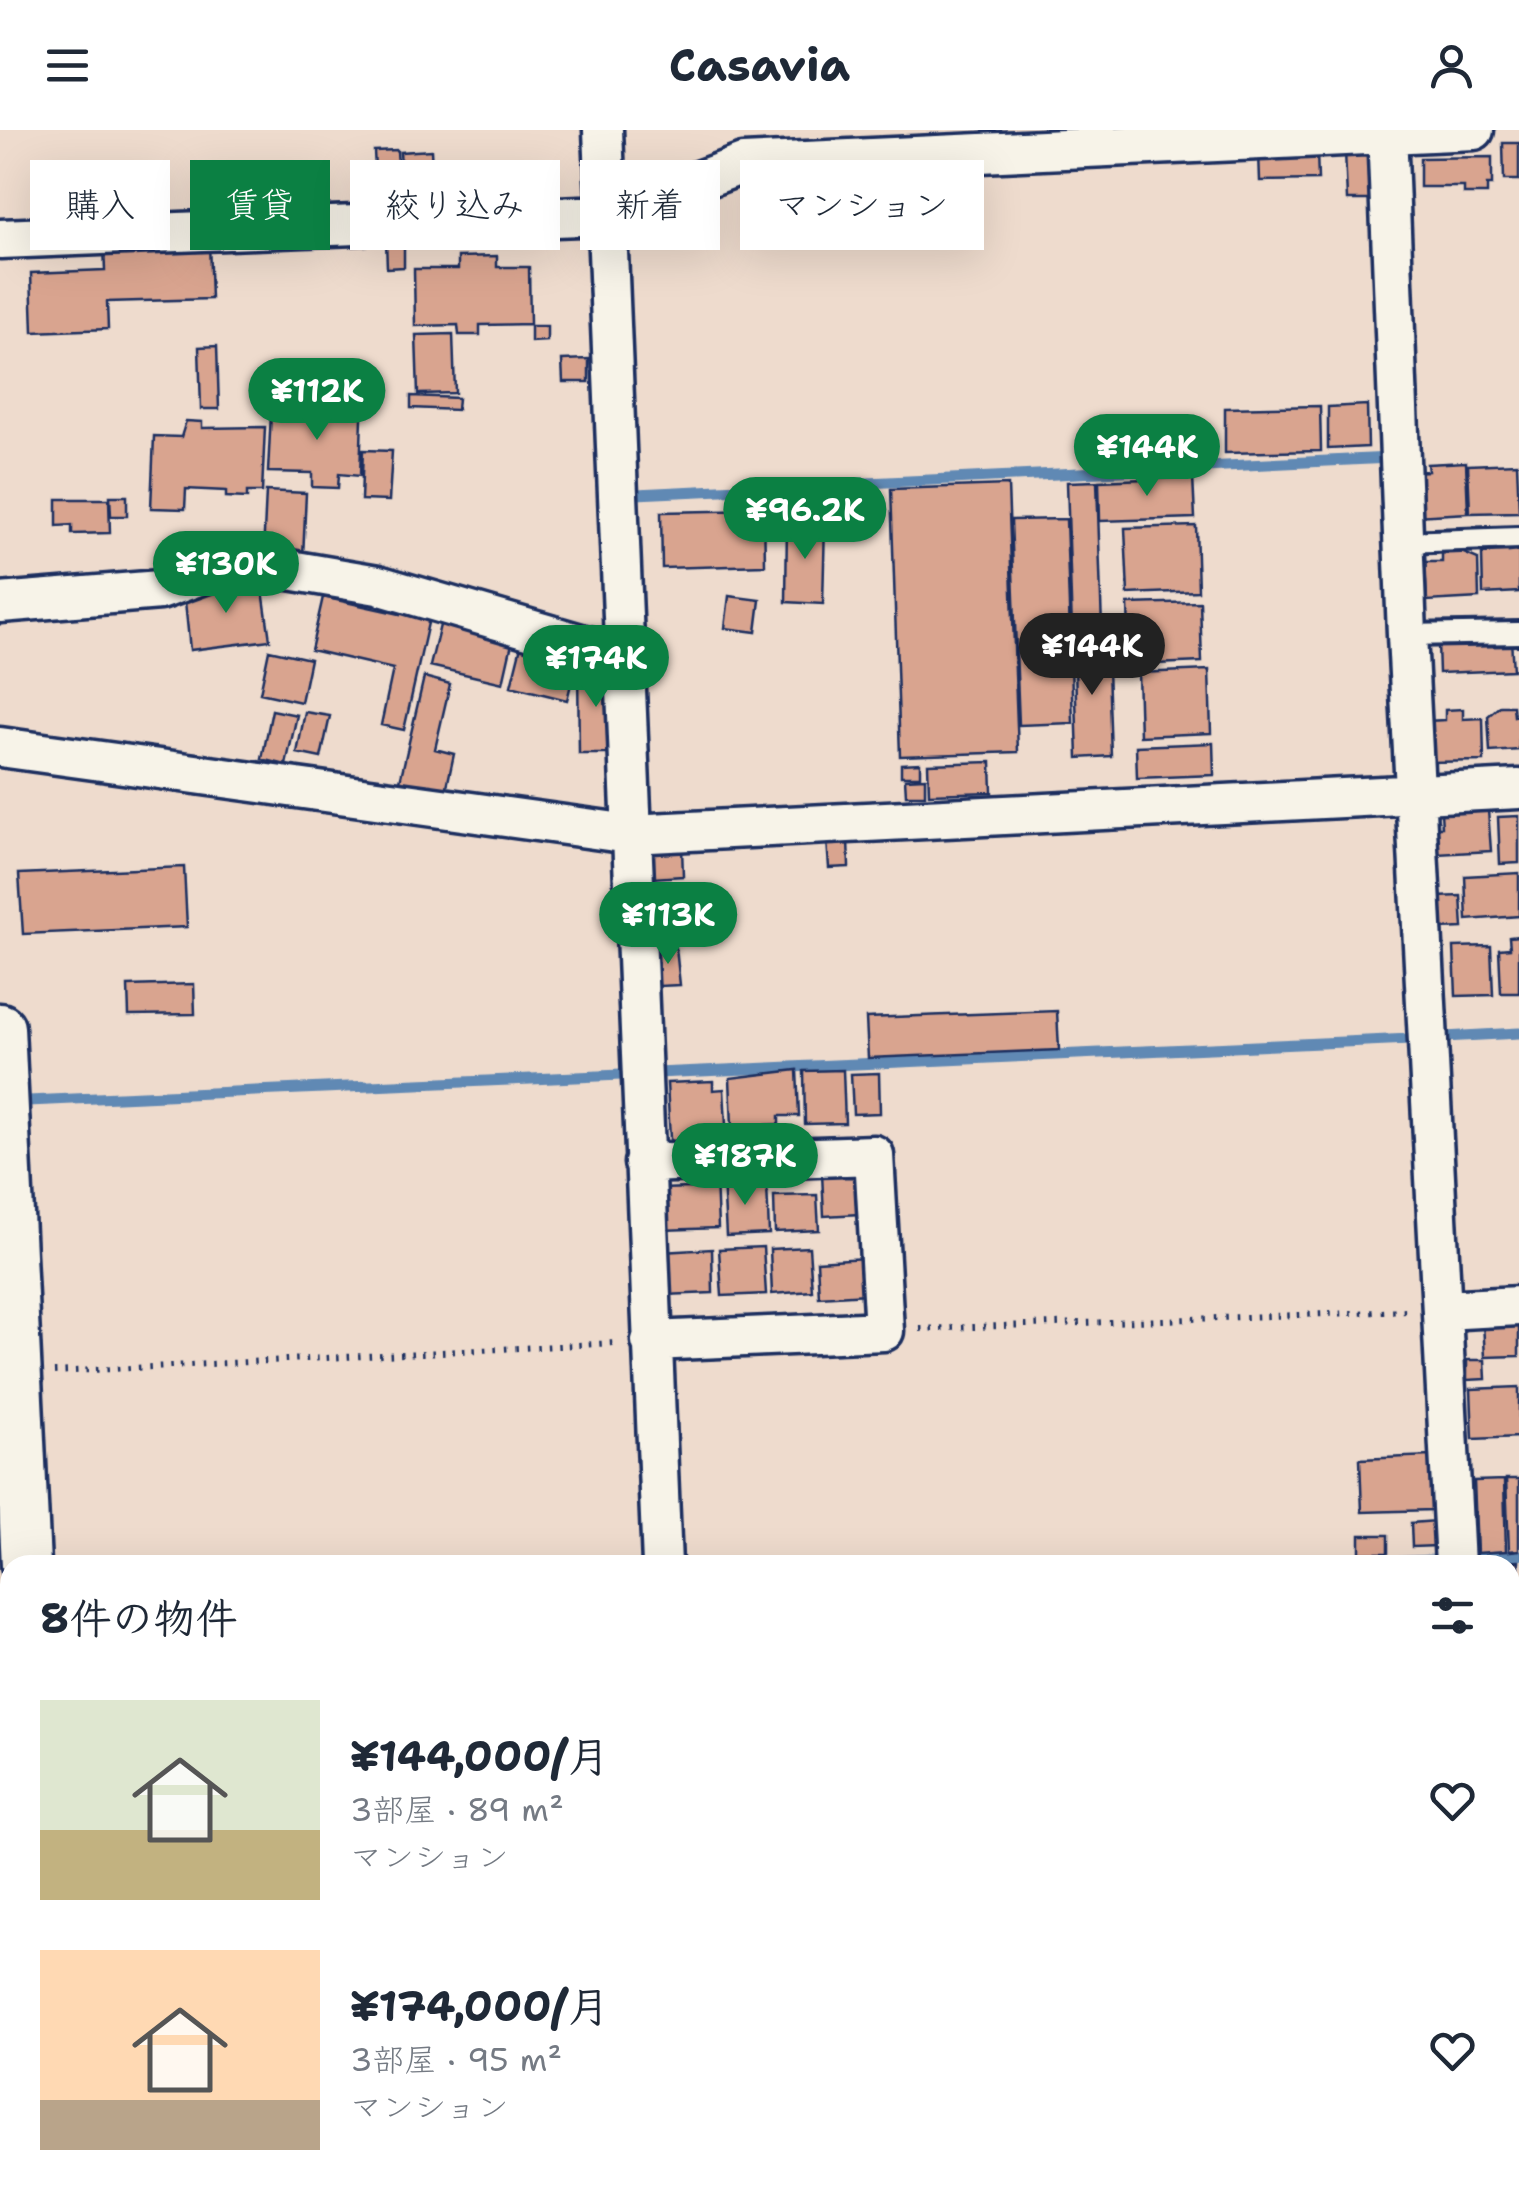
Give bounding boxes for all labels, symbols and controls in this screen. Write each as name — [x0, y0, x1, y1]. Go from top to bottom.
text: Casavia — [669, 35, 850, 95]
icon: menu — [40, 38, 95, 93]
icon: person — [1424, 38, 1479, 93]
chip: 購入 — [30, 160, 170, 250]
chip: 賃貸 — [190, 160, 330, 250]
chip: 絞り込み — [350, 160, 560, 250]
chip: 新着 — [580, 160, 720, 250]
chip: マンション — [740, 160, 984, 250]
pin: ¥112K — [247, 358, 387, 443]
text: ¥112K — [270, 369, 364, 412]
pin: ¥144K — [1077, 414, 1217, 499]
text: ¥144K — [1096, 425, 1198, 468]
pin: ¥96.2K — [724, 477, 886, 562]
text: ¥96.2K — [745, 488, 865, 531]
pin: ¥130K — [156, 531, 296, 616]
text: ¥130K — [175, 542, 277, 585]
pin: ¥144K — [1022, 613, 1162, 698]
text: ¥144K — [1041, 624, 1143, 667]
pin: ¥174K — [526, 625, 666, 710]
text: ¥174K — [545, 636, 647, 679]
pin: ¥113K — [598, 882, 738, 967]
text: ¥113K — [621, 893, 715, 936]
pin: ¥187K — [675, 1123, 815, 1208]
text: ¥187K — [694, 1134, 796, 1177]
icon: filters — [1425, 1588, 1480, 1643]
text: 8件の物件 — [40, 1590, 237, 1646]
text: ¥144,000/月 — [350, 1728, 609, 1784]
icon: home — [120, 1740, 240, 1860]
icon: heart — [1425, 1773, 1480, 1828]
text: 3部屋 · 89 m² — [350, 1788, 564, 1831]
text: マンション — [350, 1835, 509, 1878]
text: ¥174,000/月 — [350, 1978, 609, 2034]
icon: home — [120, 1990, 240, 2110]
icon: heart — [1425, 2023, 1480, 2078]
text: 3部屋 · 95 m² — [350, 2038, 562, 2081]
text: マンション — [350, 2085, 509, 2128]

